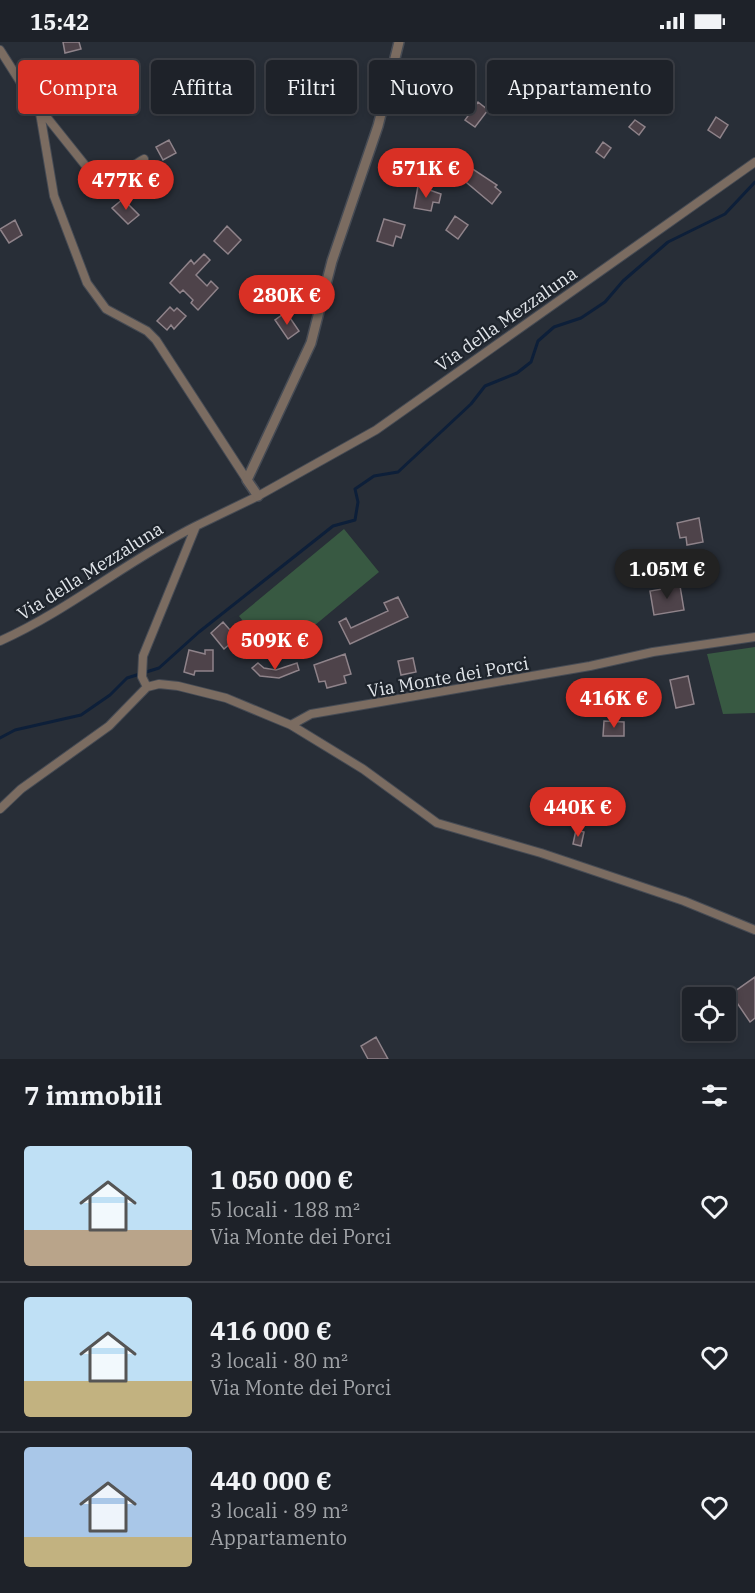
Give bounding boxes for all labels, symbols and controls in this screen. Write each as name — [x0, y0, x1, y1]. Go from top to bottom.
text: 15:42 — [30, 7, 89, 36]
chip: Compra — [18, 60, 139, 114]
chip: Affitta — [151, 60, 254, 114]
chip: Filtri — [266, 60, 357, 114]
chip: Nuovo — [369, 60, 475, 114]
chip: Appartamento — [487, 60, 673, 114]
pin: 571K € — [377, 148, 475, 199]
text: 571K € — [392, 154, 460, 181]
pin: 477K € — [77, 160, 175, 211]
text: 477K € — [92, 166, 160, 193]
street label: Via della Mezzaluna — [431, 261, 582, 377]
pin: 280K € — [238, 275, 336, 326]
text: 280K € — [253, 281, 321, 308]
street label: Via della Mezzaluna — [13, 517, 167, 625]
pin: 1.05M € — [612, 549, 722, 600]
text: 1.05M € — [629, 555, 705, 582]
pin: 509K € — [226, 620, 324, 671]
text: 509K € — [241, 626, 309, 653]
street label: Via Monte dei Porci — [366, 651, 531, 702]
pin: 416K € — [565, 678, 663, 729]
text: 416K € — [580, 684, 648, 711]
pin: 440K € — [529, 787, 627, 838]
text: 440K € — [544, 793, 612, 820]
map controls — [682, 987, 736, 1041]
button: locate — [682, 987, 736, 1041]
text: 7 immobili — [24, 1078, 162, 1112]
icon: filters — [698, 1079, 731, 1112]
text: 1 050 000 € — [210, 1162, 353, 1196]
icon: home — [72, 1170, 144, 1242]
icon: heart — [698, 1190, 731, 1223]
text: 5 locali · 188 m² — [210, 1196, 360, 1223]
text: Via Monte dei Porci — [210, 1223, 391, 1250]
text: 416 000 € — [210, 1313, 332, 1347]
icon: home — [72, 1321, 144, 1393]
icon: heart — [698, 1341, 731, 1374]
text: 3 locali · 80 m² — [210, 1347, 348, 1374]
text: Via Monte dei Porci — [210, 1374, 391, 1401]
text: 440 000 € — [210, 1463, 332, 1497]
icon: home — [72, 1471, 144, 1543]
icon: heart — [698, 1491, 731, 1524]
text: 3 locali · 89 m² — [210, 1497, 348, 1524]
text: Appartamento — [210, 1524, 347, 1551]

